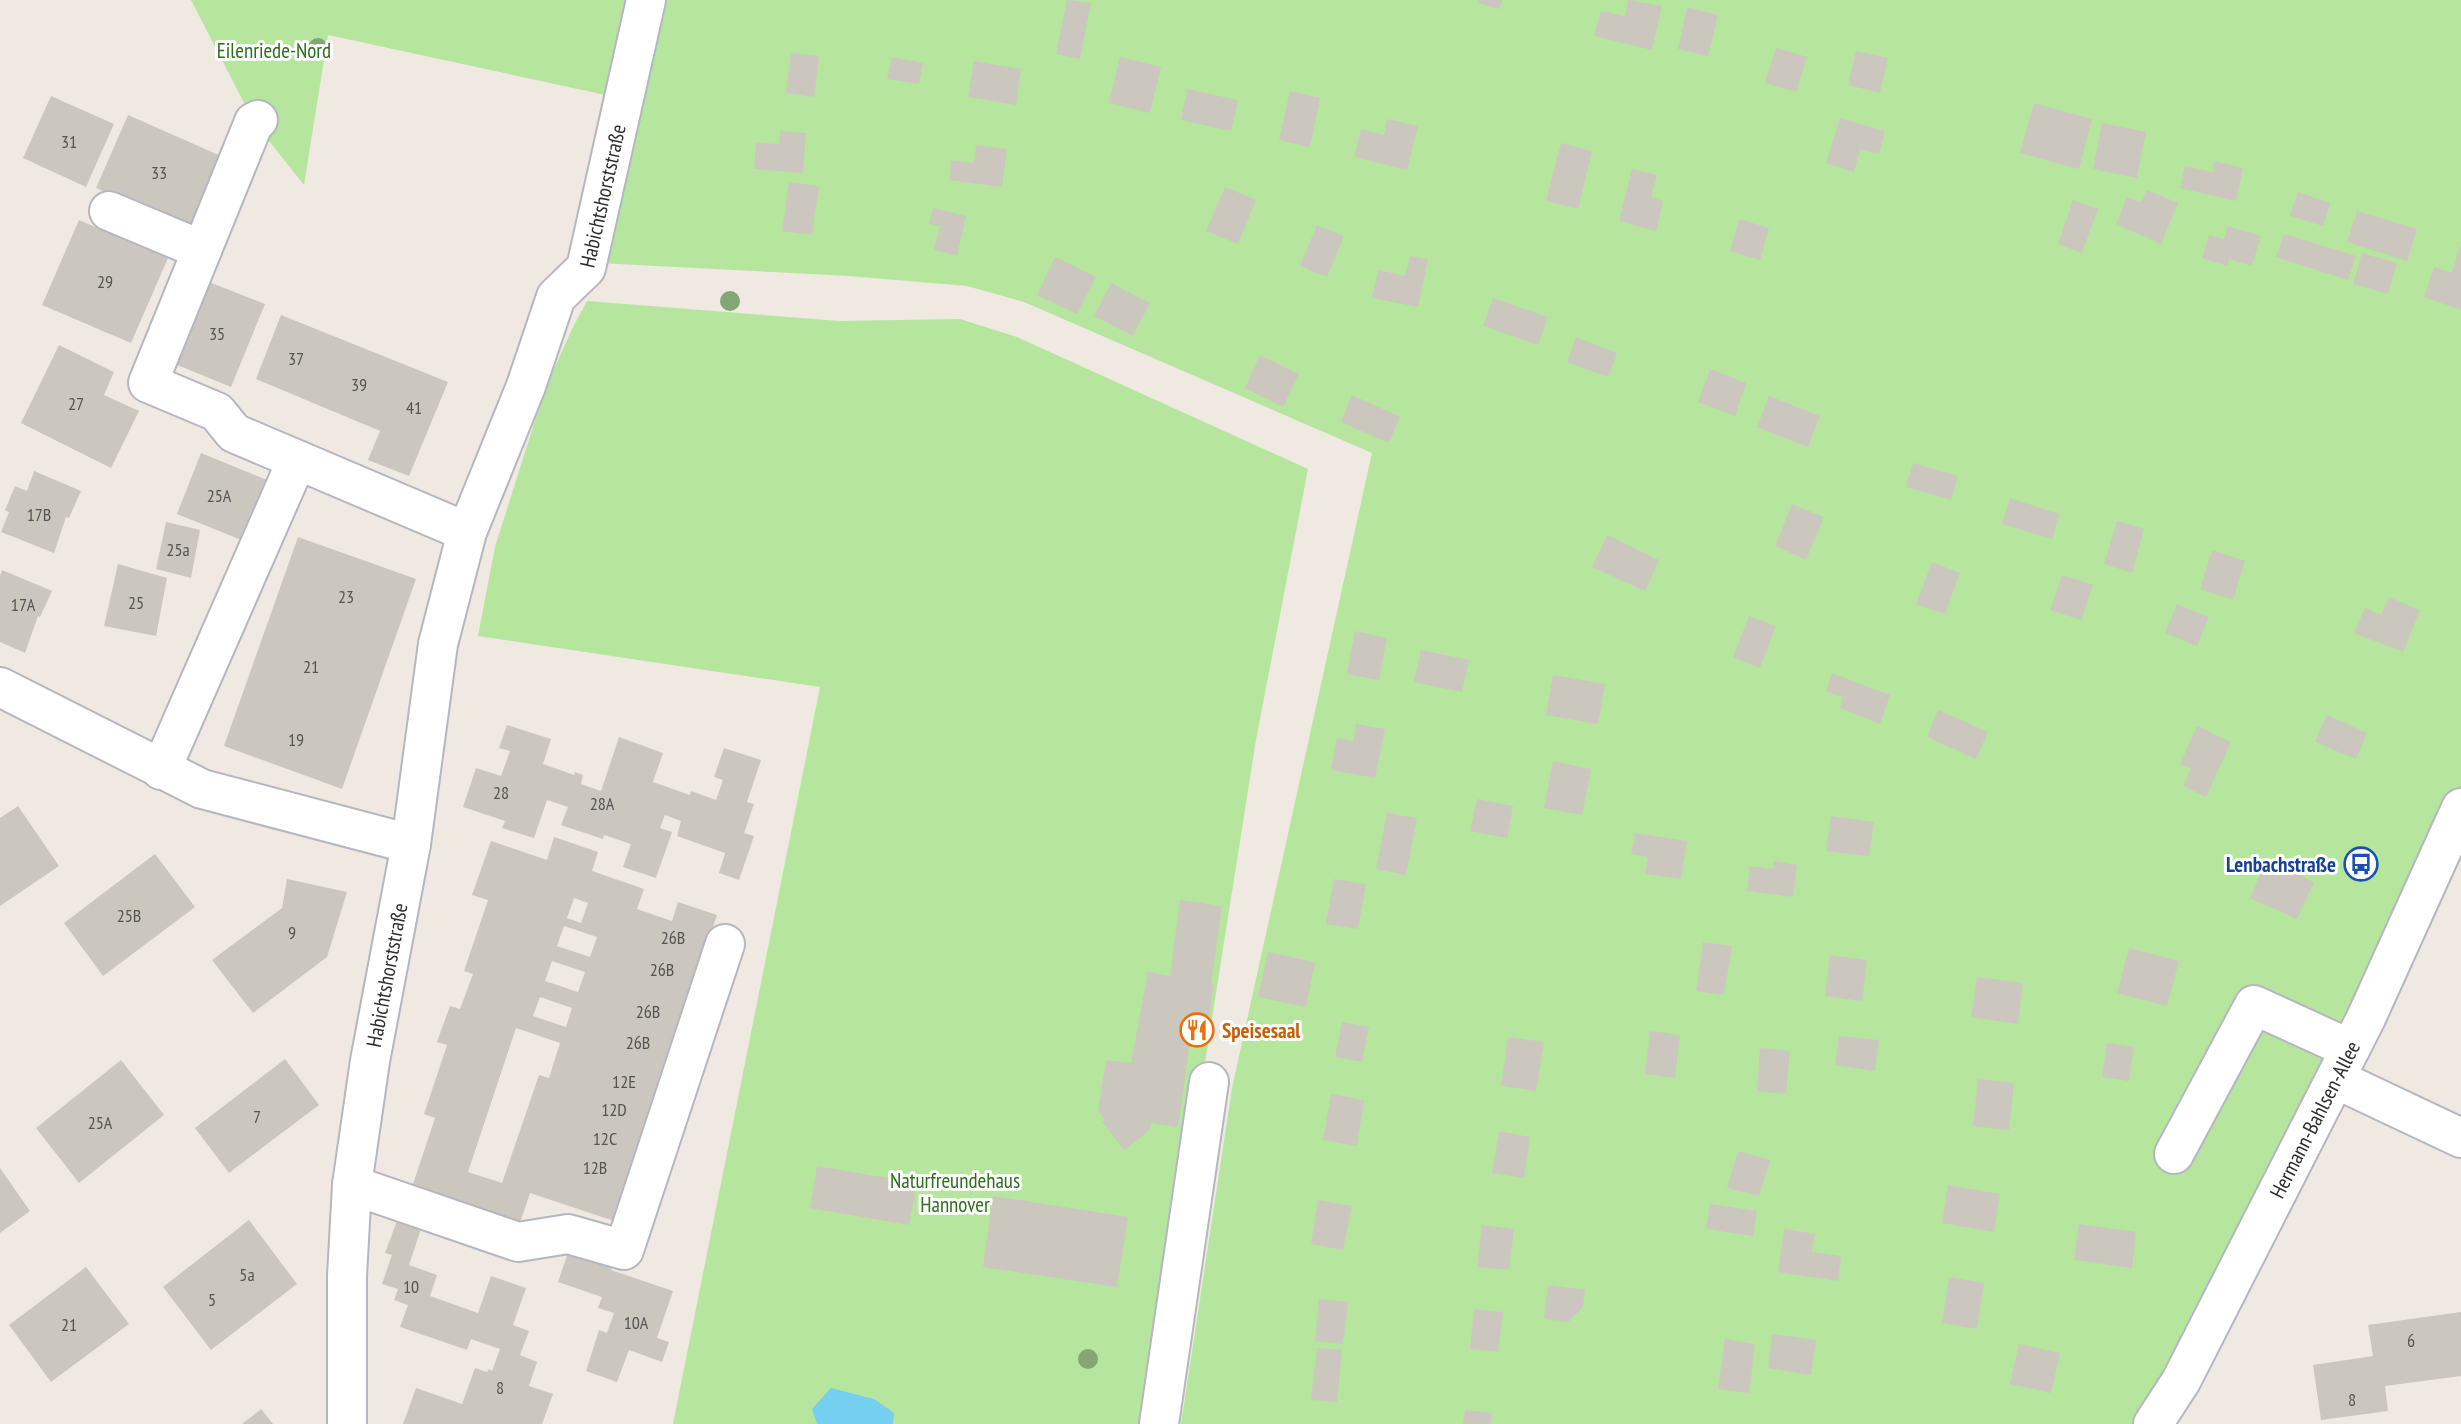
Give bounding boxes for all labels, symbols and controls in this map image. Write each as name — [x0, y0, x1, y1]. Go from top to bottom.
park label: Eilenriede-Nord — [217, 37, 331, 64]
street label: Habichtshorststraße — [573, 122, 631, 270]
house number: 31 — [61, 130, 77, 153]
house number: 33 — [151, 161, 167, 184]
house number: 29 — [97, 270, 113, 293]
house number: 35 — [209, 322, 225, 345]
house number: 37 — [288, 347, 304, 370]
house number: 39 — [351, 373, 367, 396]
house number: 27 — [68, 392, 84, 415]
house number: 41 — [406, 396, 422, 419]
house number: 25A — [207, 484, 232, 507]
house number: 17B — [27, 503, 51, 526]
house number: 25a — [166, 538, 190, 561]
house number: 23 — [338, 585, 354, 608]
house number: 25 — [128, 591, 144, 614]
house number: 17A — [11, 593, 36, 616]
house number: 21 — [303, 655, 319, 678]
house number: 19 — [288, 728, 304, 751]
house number: 28 — [493, 781, 509, 804]
house number: 28A — [590, 792, 615, 815]
bus stop icon: Lenbachstraße — [2342, 845, 2380, 883]
place label: Lenbachstraße — [2226, 851, 2336, 878]
street label: Habichtshorststraße — [359, 901, 413, 1049]
house number: 25B — [117, 904, 141, 927]
house number: 9 — [288, 921, 296, 944]
house number: 26B — [661, 926, 685, 949]
house number: 26B — [650, 958, 674, 981]
house number: 26B — [636, 1000, 660, 1023]
restaurant icon: Speisesaal — [1178, 1011, 1216, 1049]
place label: Speisesaal — [1222, 1017, 1301, 1044]
house number: 26B — [626, 1031, 650, 1054]
street label: Hermann-Bahlsen-Allee — [2263, 1036, 2366, 1202]
house number: 12E — [612, 1070, 636, 1093]
house number: 12D — [601, 1098, 627, 1121]
house number: 7 — [253, 1105, 261, 1128]
house number: 25A — [88, 1111, 113, 1134]
house number: 12C — [593, 1127, 617, 1150]
house number: 12B — [583, 1156, 607, 1179]
park label: Naturfreundehaus Hannover — [890, 1167, 1020, 1218]
house number: 5a — [239, 1263, 255, 1286]
house number: 10 — [403, 1275, 419, 1298]
house number: 5 — [208, 1288, 216, 1311]
house number: 10A — [624, 1311, 649, 1334]
house number: 21 — [61, 1313, 77, 1336]
house number: 6 — [2407, 1329, 2415, 1352]
house number: 8 — [496, 1376, 504, 1399]
house number: 8 — [2348, 1388, 2356, 1411]

